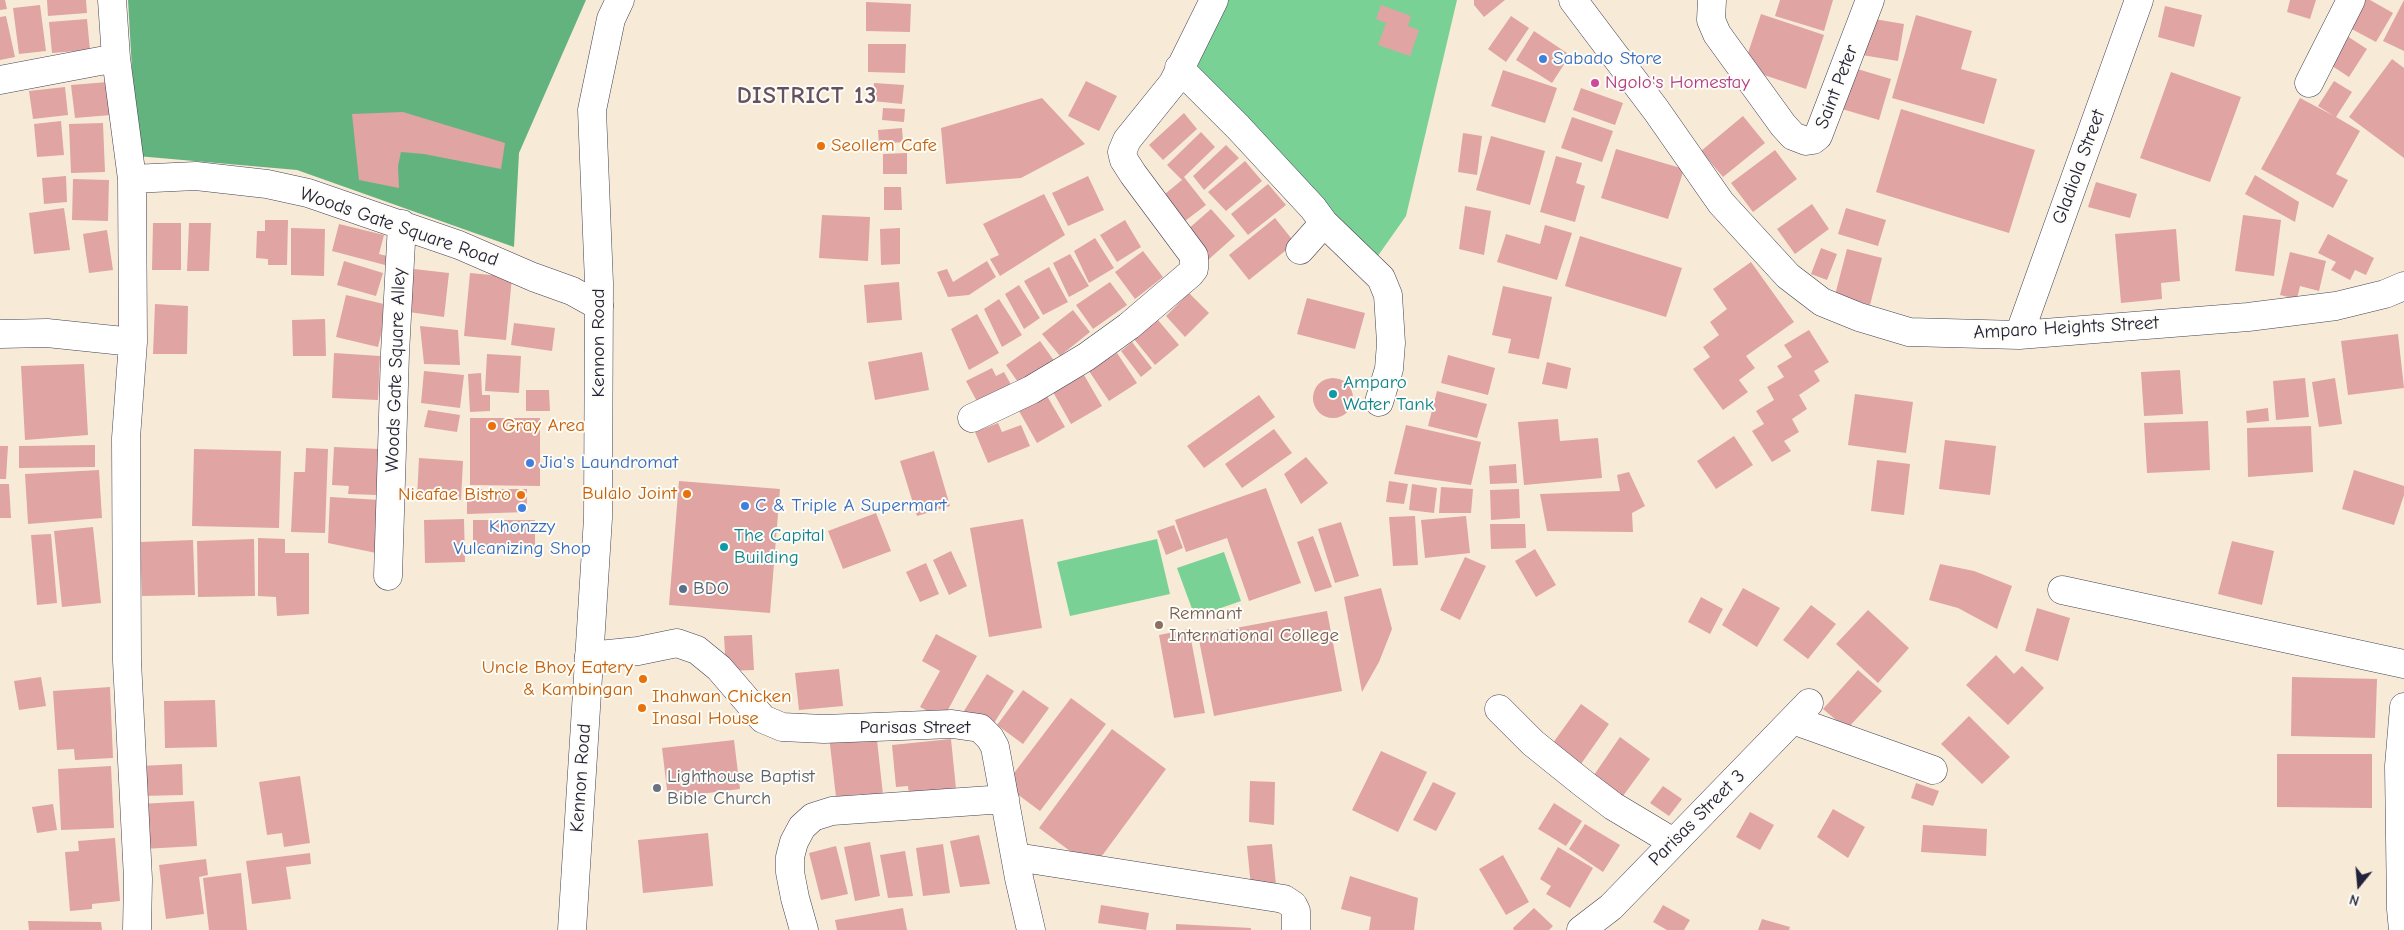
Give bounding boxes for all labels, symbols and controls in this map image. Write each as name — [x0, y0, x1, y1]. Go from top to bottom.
street label: Saint Peter — [1811, 42, 1863, 132]
place label: Sabado Store — [1553, 48, 1662, 70]
marker: Sabado Store — [1537, 53, 1549, 65]
place label: Ngolo's Homestay — [1605, 72, 1750, 94]
marker: Ngolo's Homestay — [1589, 77, 1601, 89]
district label: DISTRICT 13 — [735, 82, 879, 110]
street label: Gladiola Street — [2048, 107, 2110, 227]
place label: Seollem Cafe — [831, 135, 937, 157]
marker: Seollem Cafe — [815, 140, 827, 152]
street label: Woods Gate Square Road — [297, 182, 501, 272]
street label: Woods Gate Square Alley — [381, 267, 411, 473]
street label: Kennon Road — [588, 288, 610, 398]
street label: Amparo Heights Street — [1973, 312, 2159, 344]
place label: Amparo Water Tank — [1343, 372, 1434, 416]
marker: Amparo Water Tank — [1327, 388, 1339, 400]
place label: Gray Area — [502, 415, 585, 437]
marker: Gray Area — [486, 420, 498, 432]
place label: Jia's Laundromat — [540, 452, 678, 474]
marker: Jia's Laundromat — [524, 457, 536, 469]
place label: Bulalo Joint — [582, 483, 677, 505]
place label: Nicafae Bistro — [398, 484, 511, 506]
marker: Bulalo Joint — [681, 488, 693, 500]
marker: Nicafae Bistro — [515, 489, 527, 501]
place label: C & Triple A Supermart — [755, 495, 947, 517]
marker: C & Triple A Supermart — [739, 500, 751, 512]
marker: Khonzzy Vulcanizing Shop — [516, 502, 528, 514]
place label: Khonzzy Vulcanizing Shop — [453, 516, 591, 560]
place label: The Capital Building — [734, 525, 825, 569]
marker: The Capital Building — [718, 541, 730, 553]
place label: BDO — [693, 578, 729, 600]
marker: BDO — [677, 583, 689, 595]
place label: Remnant International College — [1169, 603, 1339, 647]
marker: Remnant International College — [1153, 619, 1165, 631]
place label: Uncle Bhoy Eatery & Kambingan — [482, 657, 633, 701]
marker: Uncle Bhoy Eatery & Kambingan — [637, 673, 649, 685]
place label: Ihahwan Chicken Inasal House — [652, 686, 791, 730]
marker: Ihahwan Chicken Inasal House — [636, 702, 648, 714]
street label: Parisas Street — [860, 717, 970, 739]
street label: Kennon Road — [566, 723, 596, 833]
street label: Parisas Street 3 — [1644, 765, 1750, 871]
place label: Lighthouse Baptist Bible Church — [667, 766, 815, 810]
marker: Lighthouse Baptist Bible Church — [651, 782, 663, 794]
north arrow — [2334, 860, 2384, 910]
text: N — [2348, 890, 2361, 909]

